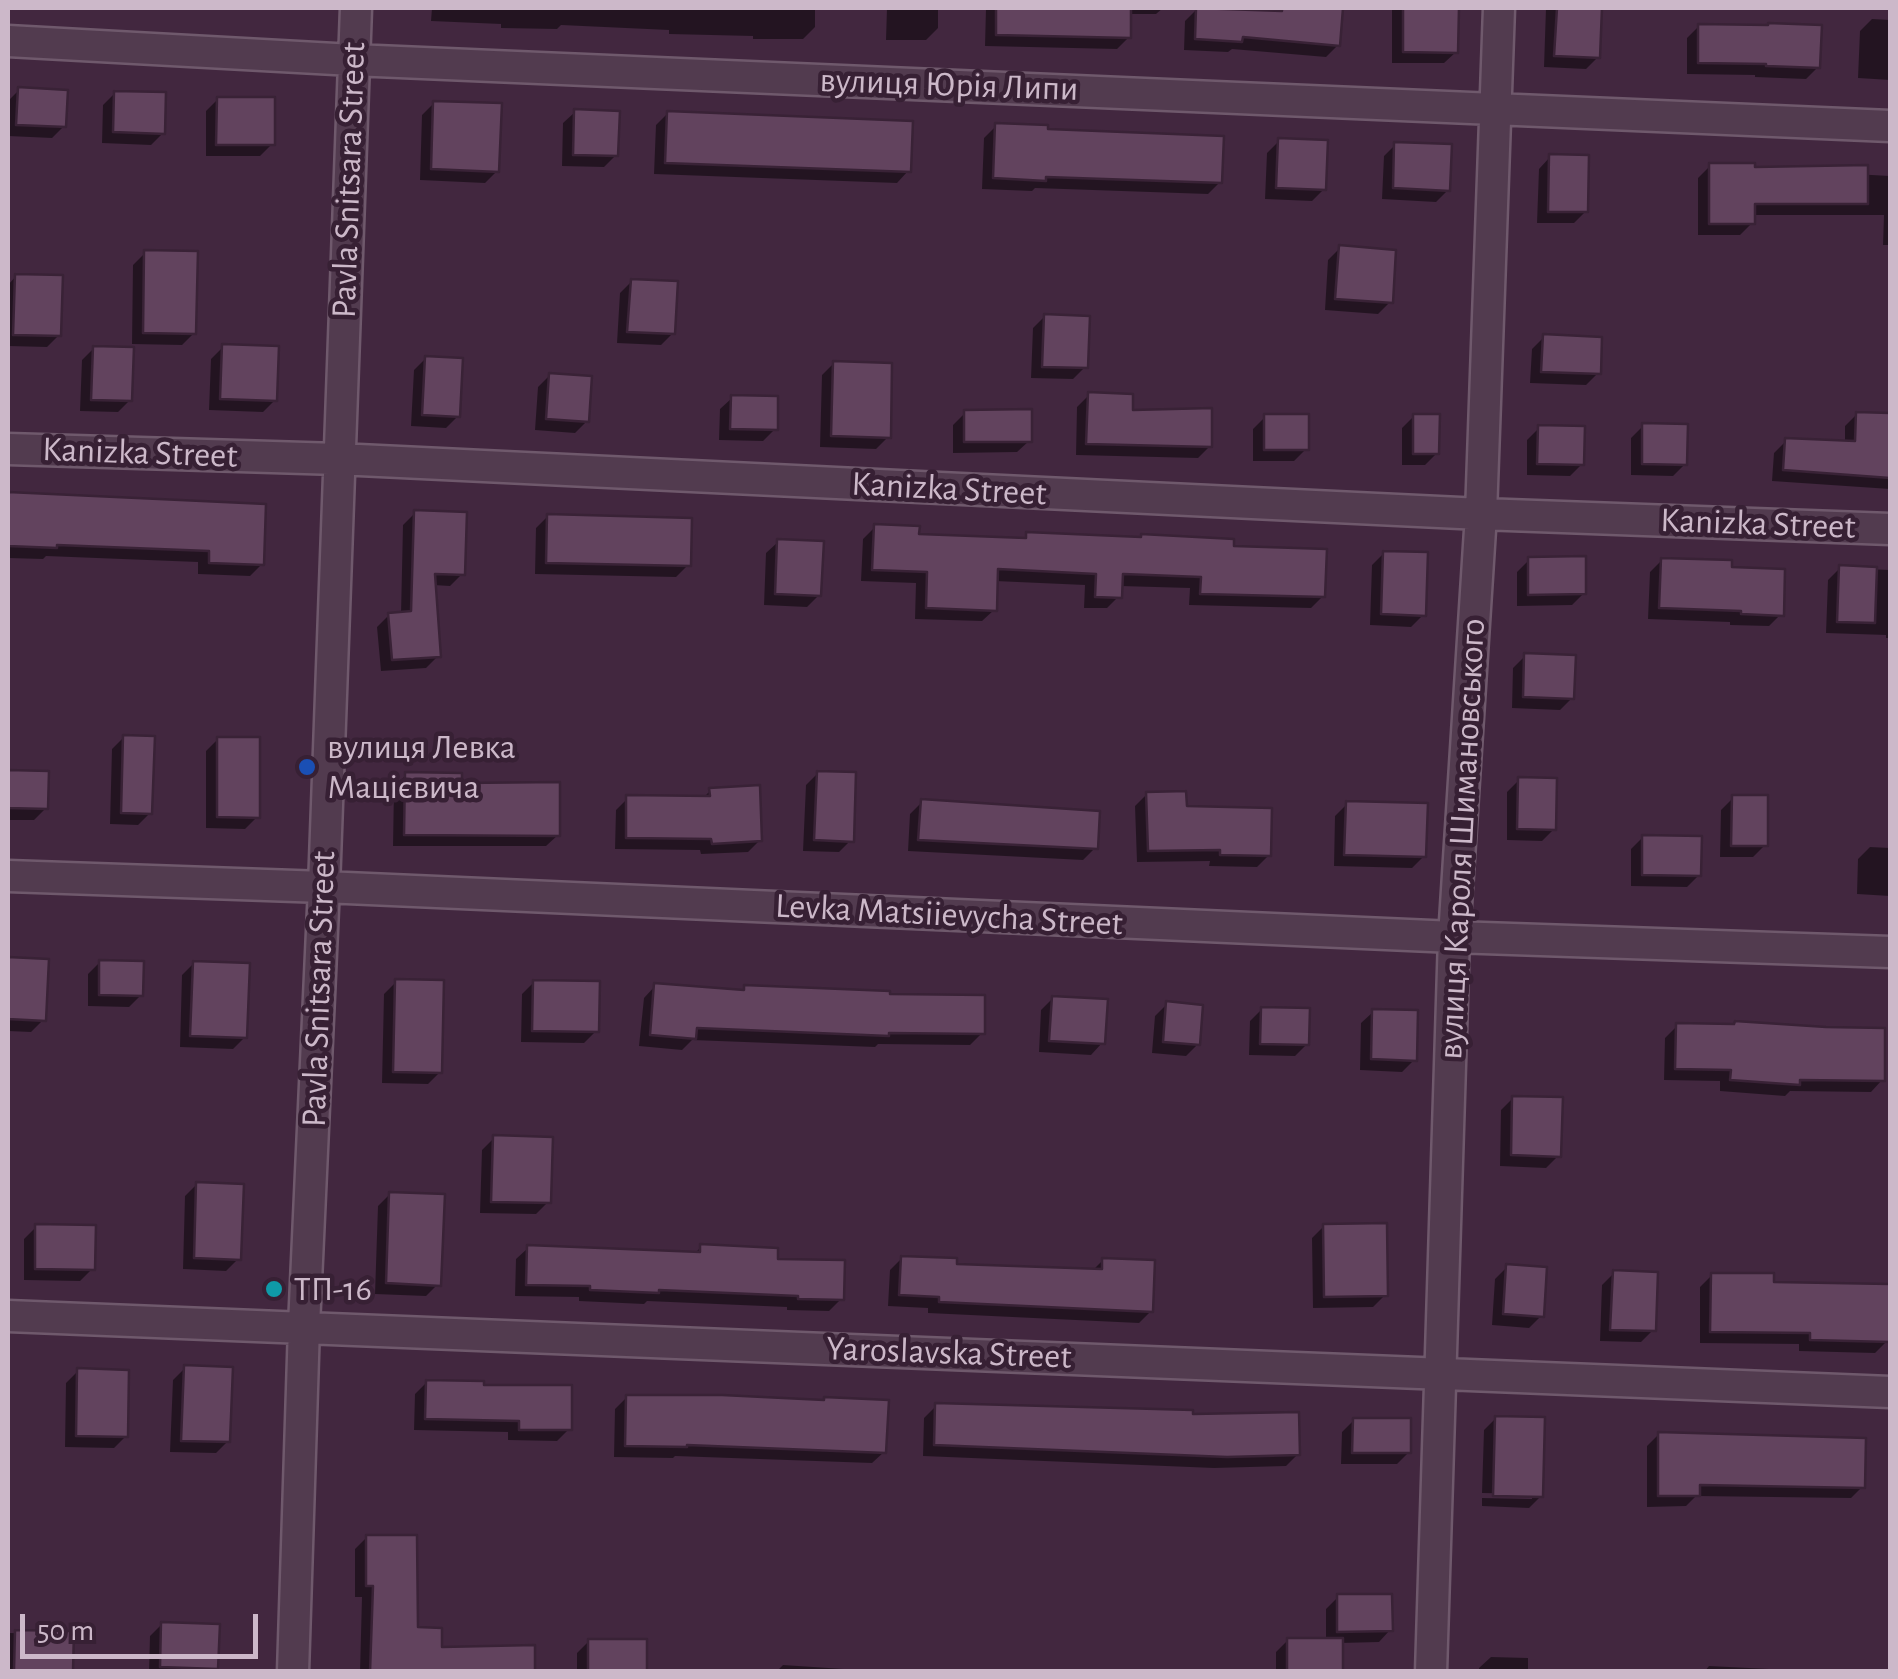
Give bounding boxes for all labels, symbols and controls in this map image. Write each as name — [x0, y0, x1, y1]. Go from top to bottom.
street label: Pavla Snitsara Street — [323, 41, 375, 319]
street label: вулиця Юрія Липи — [819, 59, 1079, 111]
street label: Kanizka Street — [42, 429, 238, 477]
street label: Kanizka Street — [850, 463, 1048, 515]
street label: Kanizka Street — [1660, 500, 1856, 548]
street label: вулиця Кароля Шимановського — [1429, 617, 1495, 1061]
place label: вулиця Левка Мацієвича — [327, 726, 516, 808]
marker: вулиця Левка Мацієвича — [296, 756, 318, 778]
street label: Pavla Snitsara Street — [293, 850, 345, 1128]
street label: Levka Matsiievycha Street — [774, 885, 1124, 945]
place label: ТП-16 — [294, 1268, 372, 1310]
marker: ТП-16 — [263, 1278, 285, 1300]
street label: Yaroslavska Street — [826, 1328, 1072, 1378]
scale bar — [25, 1594, 262, 1656]
text: 50 m — [37, 1616, 94, 1646]

